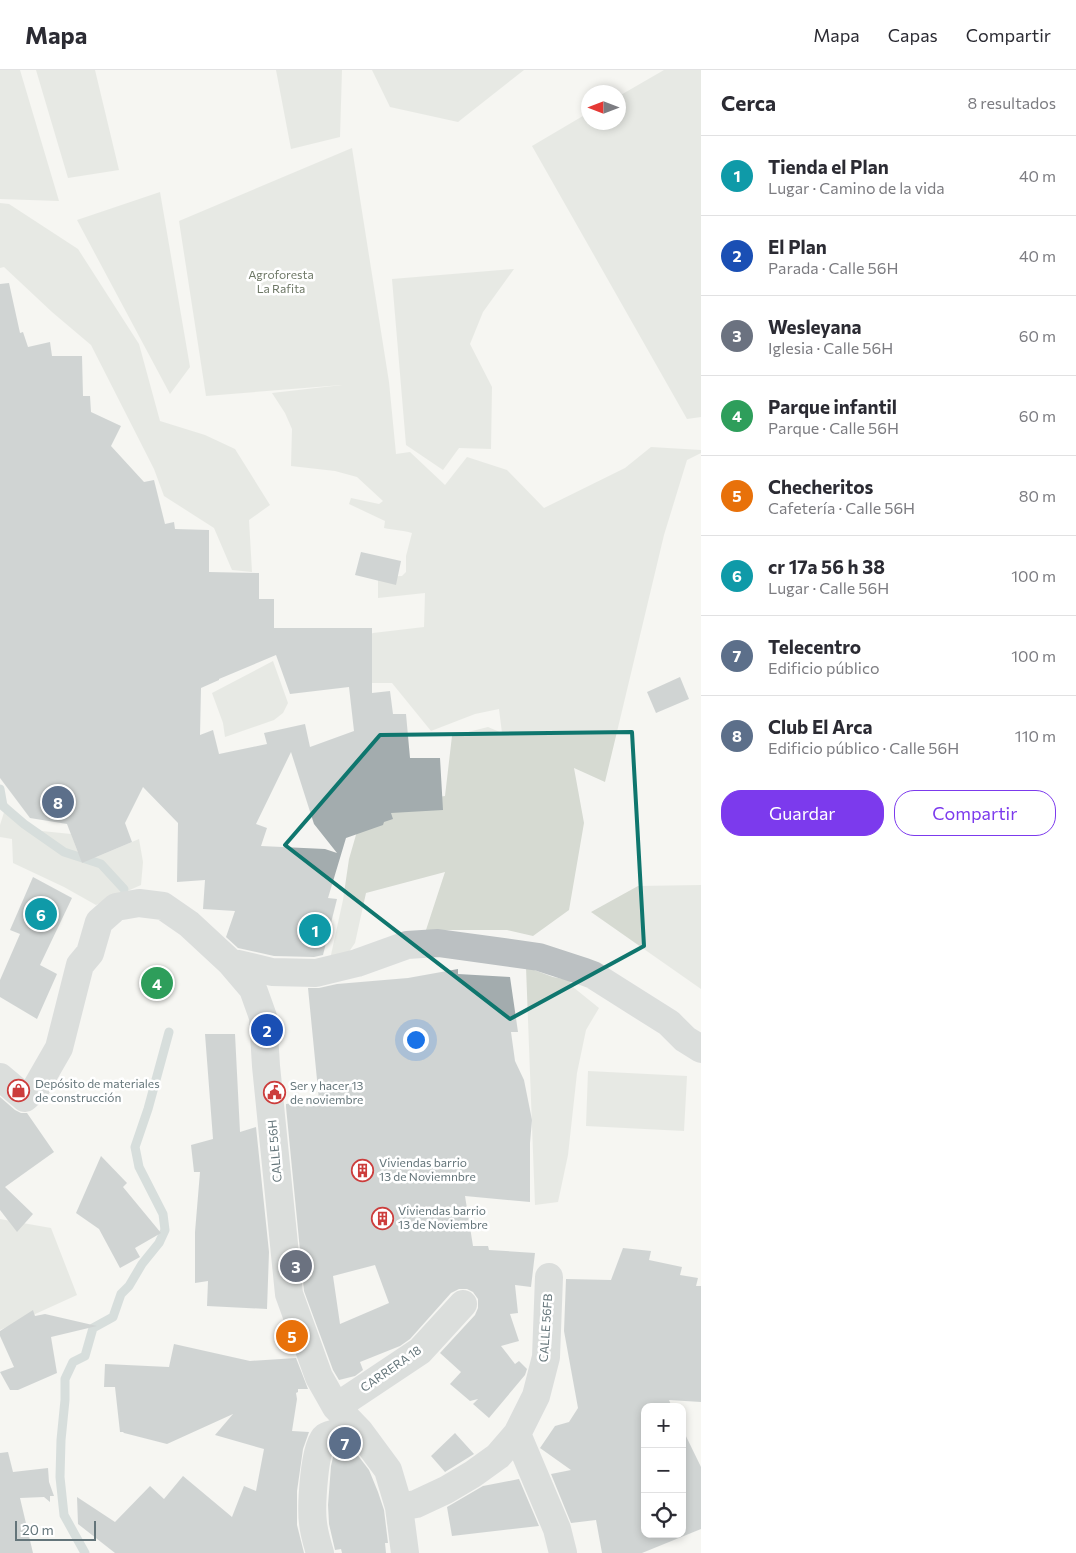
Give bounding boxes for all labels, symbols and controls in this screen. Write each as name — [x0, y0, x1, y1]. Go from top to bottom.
text: Mapa — [25, 20, 87, 49]
text: Mapa — [813, 24, 860, 46]
text: Capas — [888, 24, 938, 46]
text: Compartir — [966, 24, 1051, 46]
north arrow — [581, 85, 626, 130]
text: Cerca — [721, 90, 776, 115]
text: 8 resultados — [968, 93, 1056, 112]
text: Tienda el Plan — [768, 155, 889, 178]
text: 1 — [733, 166, 741, 185]
text: 40 m — [1019, 166, 1056, 185]
text: Lugar · Camino de la vida — [768, 178, 945, 197]
text: El Plan — [768, 235, 827, 258]
text: 2 — [732, 246, 742, 265]
text: 40 m — [1019, 246, 1056, 265]
text: Parada · Calle 56H — [768, 258, 898, 277]
park label: Agroforesta La Rafita — [248, 267, 314, 295]
text: Wesleyana — [768, 315, 862, 338]
text: 3 — [732, 326, 742, 345]
text: 60 m — [1019, 326, 1056, 345]
text: Iglesia · Calle 56H — [768, 338, 893, 357]
text: Parque infantil — [768, 395, 897, 418]
text: 4 — [732, 406, 742, 425]
text: 60 m — [1019, 406, 1056, 425]
text: Parque · Calle 56H — [768, 418, 899, 437]
text: Checheritos — [768, 475, 873, 498]
text: 5 — [732, 486, 742, 505]
text: 80 m — [1019, 486, 1056, 505]
text: Cafetería · Calle 56H — [768, 498, 915, 517]
text: cr 17a 56 h 38 — [768, 555, 885, 578]
text: 6 — [732, 566, 742, 585]
text: 100 m — [1011, 566, 1056, 585]
text: Lugar · Calle 56H — [768, 578, 889, 597]
text: Telecentro — [768, 635, 861, 658]
text: 7 — [733, 646, 741, 665]
text: 100 m — [1011, 646, 1056, 665]
text: Edificio público — [768, 658, 879, 677]
text: Club El Arca — [768, 715, 872, 738]
text: 8 — [732, 726, 742, 745]
text: 110 m — [1015, 726, 1056, 745]
text: Edificio público · Calle 56H — [768, 738, 959, 757]
pin: 8 — [42, 783, 74, 821]
button: Guardar — [721, 790, 884, 836]
button: Compartir — [894, 790, 1056, 836]
pin: 6 — [25, 895, 57, 933]
pin: 1 — [299, 911, 331, 949]
pin: 4 — [141, 964, 173, 1002]
pin: 2 — [251, 1011, 283, 1049]
your location — [403, 1027, 429, 1053]
place label: Depósito de materiales de construcción — [35, 1076, 160, 1104]
place label: Ser y hacer 13 de noviembre — [290, 1078, 364, 1106]
shop icon: Depósito de materiales de construcción — [7, 1079, 31, 1103]
public building icon: Ser y hacer 13 de noviembre — [262, 1081, 286, 1105]
street label: CALLE 56H — [264, 1119, 284, 1183]
place label: Viviendas barrio 13 de Noviemnbre — [379, 1155, 476, 1183]
building icon: Viviendas barrio 13 de Noviemnbre — [351, 1158, 375, 1182]
place label: Viviendas barrio 13 de Noviembre — [398, 1203, 488, 1231]
building icon: Viviendas barrio 13 de Noviembre — [370, 1206, 394, 1230]
pin: 3 — [280, 1247, 312, 1285]
street label: CALLE 56FB — [536, 1293, 554, 1363]
pin: 5 — [276, 1317, 308, 1355]
street label: CARRERA 18 — [357, 1342, 423, 1394]
map controls — [641, 1403, 686, 1538]
button: + — [641, 1403, 686, 1448]
pin: 7 — [329, 1424, 361, 1462]
button: − — [641, 1448, 686, 1493]
button: locate — [641, 1493, 686, 1538]
scale bar — [15, 1518, 96, 1541]
text: 20 m — [22, 1521, 54, 1538]

